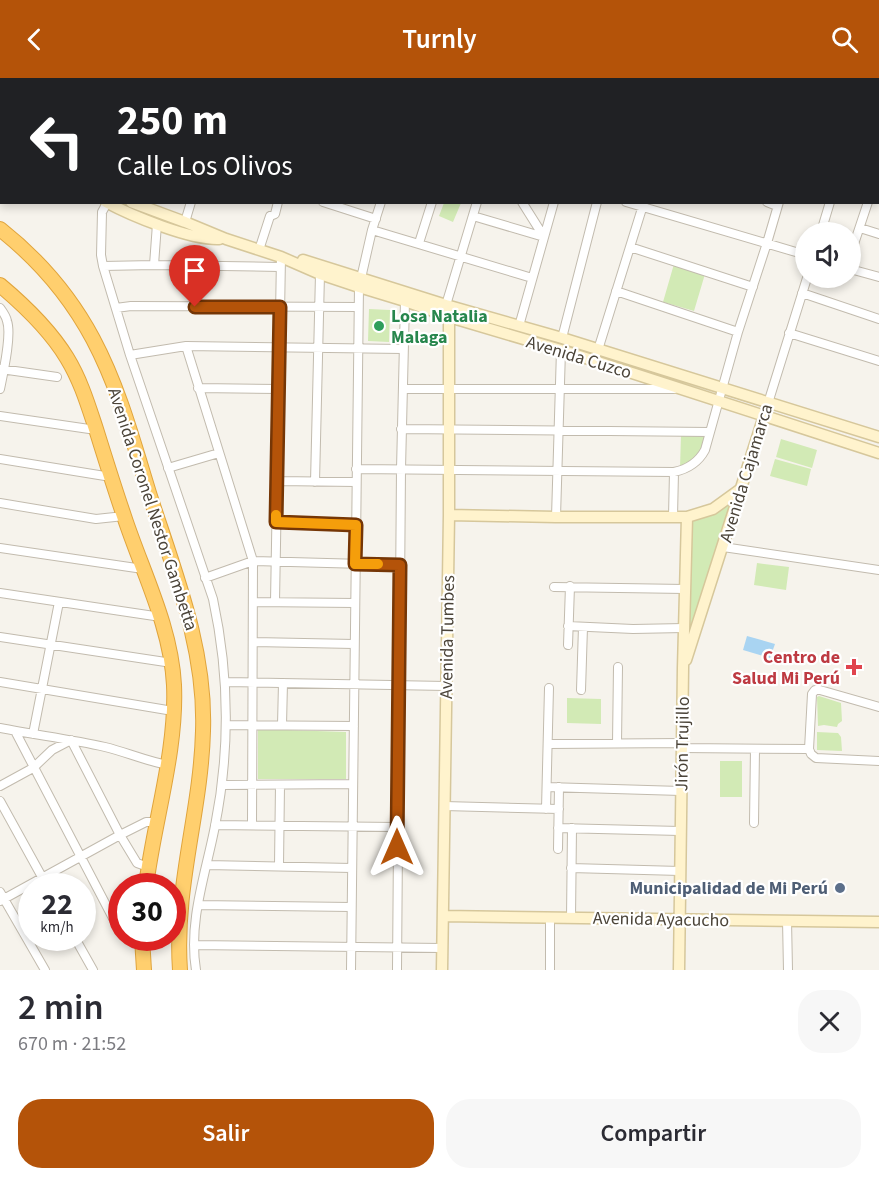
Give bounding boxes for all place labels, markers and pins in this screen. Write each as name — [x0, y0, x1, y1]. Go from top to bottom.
pin — [169, 245, 220, 307]
place label: Losa Natalia Malaga — [391, 304, 488, 350]
marker: Losa Natalia Malaga — [372, 319, 386, 333]
place label: Centro de Salud Mi Perú — [732, 645, 840, 691]
marker: Centro de Salud Mi Perú — [845, 658, 863, 676]
place label: Municipalidad de Mi Perú — [629, 876, 828, 901]
marker: Municipalidad de Mi Perú — [833, 881, 847, 895]

